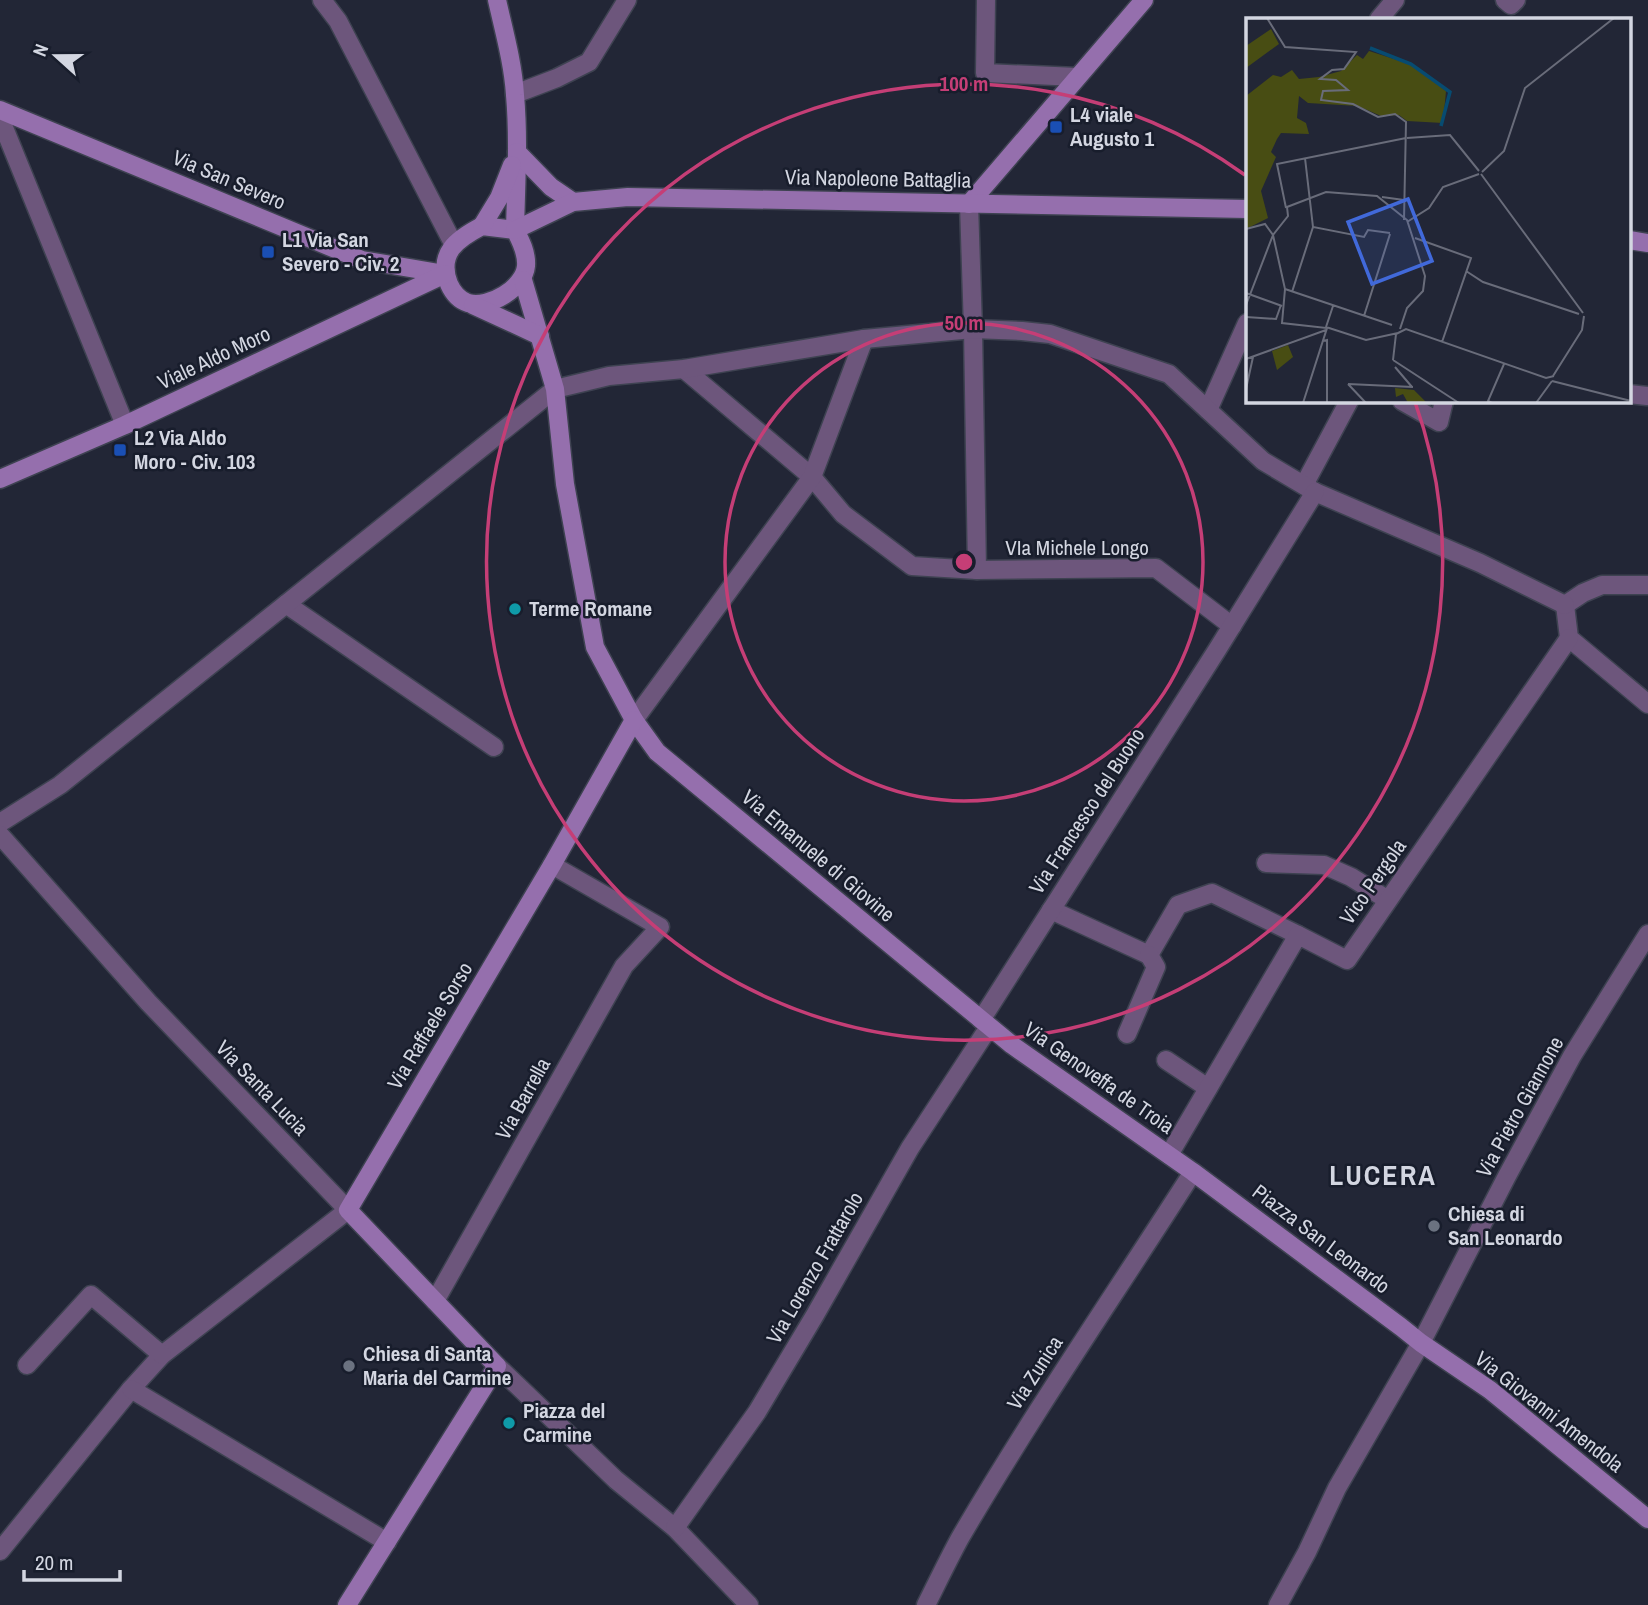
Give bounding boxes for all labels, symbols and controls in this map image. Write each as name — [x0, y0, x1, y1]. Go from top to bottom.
inset map — [1246, 18, 1630, 402]
north arrow — [21, 21, 91, 91]
text: N — [26, 40, 54, 60]
text: 100 m — [940, 69, 988, 98]
place label: L4 viale Augusto 1 — [1070, 100, 1155, 153]
marker: L4 viale Augusto 1 — [1048, 119, 1064, 135]
street label: Via San Severo — [168, 143, 290, 216]
street label: Via Napoleone Battaglia — [785, 162, 972, 195]
place label: L1 Via San Severo - Civ. 2 — [282, 225, 399, 278]
marker: L1 Via San Severo - Civ. 2 — [260, 244, 276, 260]
text: 50 m — [944, 308, 984, 337]
street label: Viale Aldo Moro — [153, 319, 275, 396]
place label: L2 Via Aldo Moro - Civ. 103 — [134, 423, 255, 476]
marker: L2 Via Aldo Moro - Civ. 103 — [112, 442, 128, 458]
street label: VIa Michele Longo — [1005, 533, 1149, 562]
centre of rings — [952, 550, 976, 574]
place label: Terme Romane — [529, 594, 652, 623]
marker: Terme Romane — [507, 601, 523, 617]
street label: Via Francesco del Buono — [1022, 722, 1151, 900]
street label: Via Emanuele di Giovine — [735, 783, 901, 928]
street label: Vico Pergola — [1333, 833, 1413, 930]
street label: Via Raffaele Sorso — [380, 957, 479, 1095]
street label: Via Genoveffa de Troia — [1018, 1015, 1181, 1141]
street label: Via Pietro Giannone — [1469, 1031, 1570, 1182]
street label: Via Santa Lucia — [209, 1034, 316, 1142]
street label: Via Barrella — [488, 1052, 557, 1145]
district label: LUCERA — [1329, 1156, 1437, 1194]
street label: Piazza San Leonardo — [1246, 1177, 1396, 1300]
street label: Via Lorenzo Frattarolo — [759, 1186, 870, 1349]
place label: Chiesa di San Leonardo — [1448, 1199, 1563, 1252]
marker: Chiesa di San Leonardo — [1426, 1218, 1442, 1234]
street label: Via Zunica — [1000, 1330, 1070, 1415]
place label: Chiesa di Santa Maria del Carmine — [363, 1339, 511, 1392]
street label: Via Giovanni Amendola — [1469, 1344, 1630, 1479]
marker: Chiesa di Santa Maria del Carmine — [341, 1358, 357, 1374]
place label: Piazza del Carmine — [523, 1396, 605, 1449]
marker: Piazza del Carmine — [501, 1415, 517, 1431]
scale bar — [24, 1538, 121, 1582]
text: 20 m — [35, 1548, 73, 1577]

